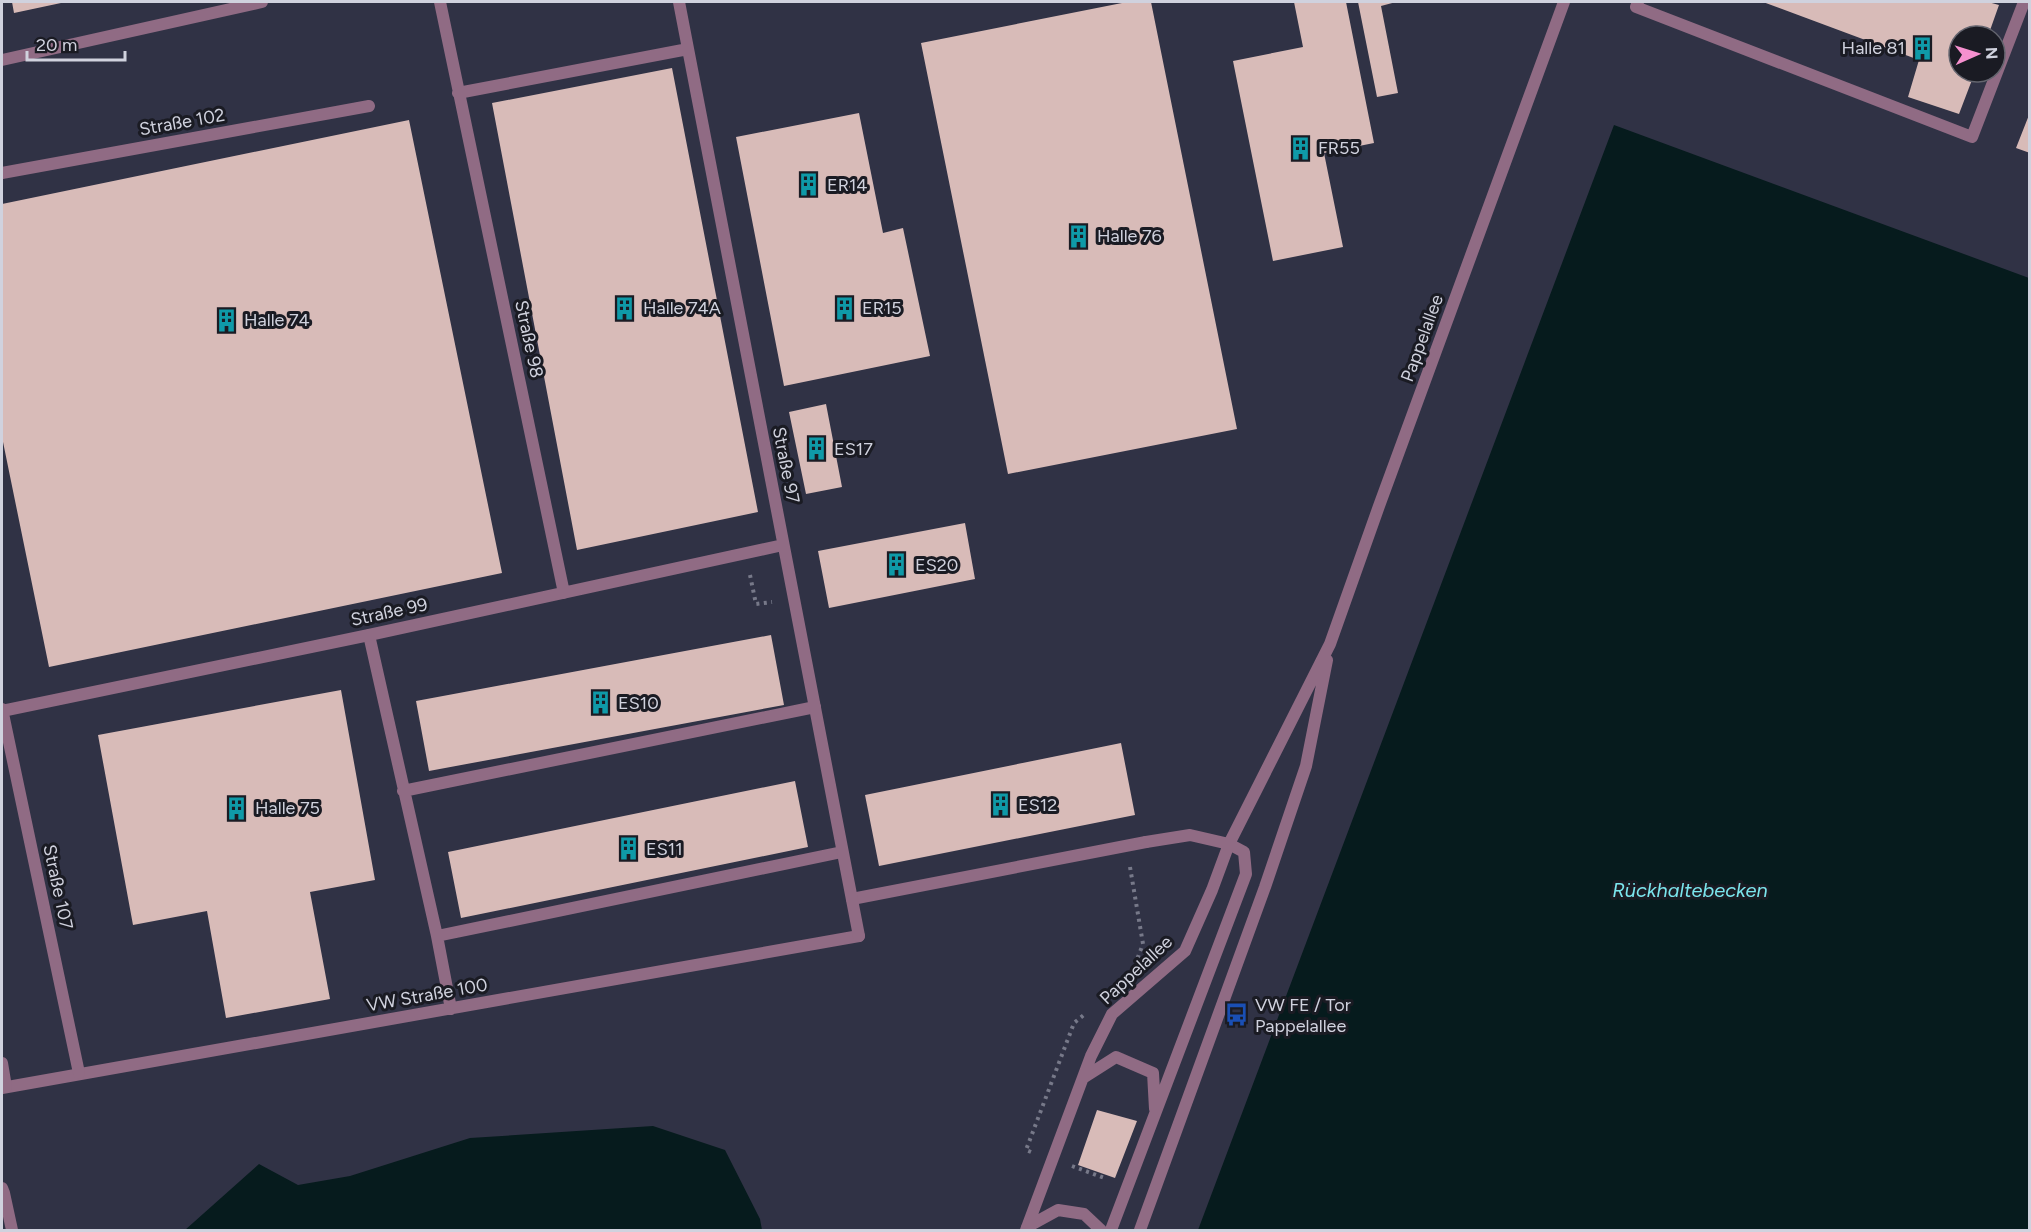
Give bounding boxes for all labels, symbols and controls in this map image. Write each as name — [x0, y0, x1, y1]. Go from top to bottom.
scale bar — [27, 24, 124, 62]
north arrow — [1947, 24, 2007, 84]
text: 20 m — [36, 34, 77, 56]
building icon: Halle 81 — [1910, 35, 1936, 61]
place label: Halle 81 — [1842, 37, 1905, 59]
text: N — [1982, 47, 2001, 60]
street label: Straße 102 — [137, 104, 227, 140]
building icon: FR55 — [1287, 135, 1313, 161]
place label: FR55 — [1318, 137, 1360, 159]
building icon: ER14 — [796, 172, 822, 198]
place label: ER14 — [827, 174, 868, 196]
building icon: Halle 76 — [1066, 223, 1092, 249]
place label: Halle 76 — [1097, 225, 1162, 247]
street label: Pappelallee — [1396, 291, 1448, 385]
building icon: Halle 74A — [612, 295, 638, 321]
building icon: ER15 — [831, 295, 857, 321]
place label: Halle 74A — [643, 297, 721, 319]
place label: ER15 — [862, 297, 902, 319]
street label: Straße 98 — [510, 298, 548, 380]
building icon: Halle 74 — [213, 307, 239, 333]
place label: Halle 74 — [244, 309, 310, 331]
street label: Straße 97 — [768, 425, 804, 505]
building icon: ES17 — [803, 436, 829, 462]
place label: ES17 — [834, 438, 873, 460]
building icon: ES20 — [884, 552, 910, 578]
place label: ES20 — [915, 554, 958, 576]
street label: Straße 99 — [349, 593, 429, 631]
building icon: ES10 — [587, 690, 613, 716]
place label: ES10 — [618, 692, 659, 714]
building icon: ES12 — [987, 792, 1013, 818]
place label: ES12 — [1018, 794, 1057, 816]
building icon: Halle 75 — [224, 795, 250, 821]
place label: Halle 75 — [255, 797, 320, 819]
building icon: ES11 — [615, 836, 641, 862]
place label: ES11 — [646, 838, 683, 860]
street label: Straße 107 — [38, 843, 78, 932]
water label: Rückhaltebecken — [1612, 878, 1768, 902]
street label: Pappelallee — [1095, 931, 1177, 1009]
street label: VW Straße 100 — [365, 974, 489, 1016]
place label: VW FE / Tor Pappelallee — [1255, 994, 1351, 1037]
bus stop icon: VW FE / Tor Pappelallee — [1224, 1002, 1250, 1028]

